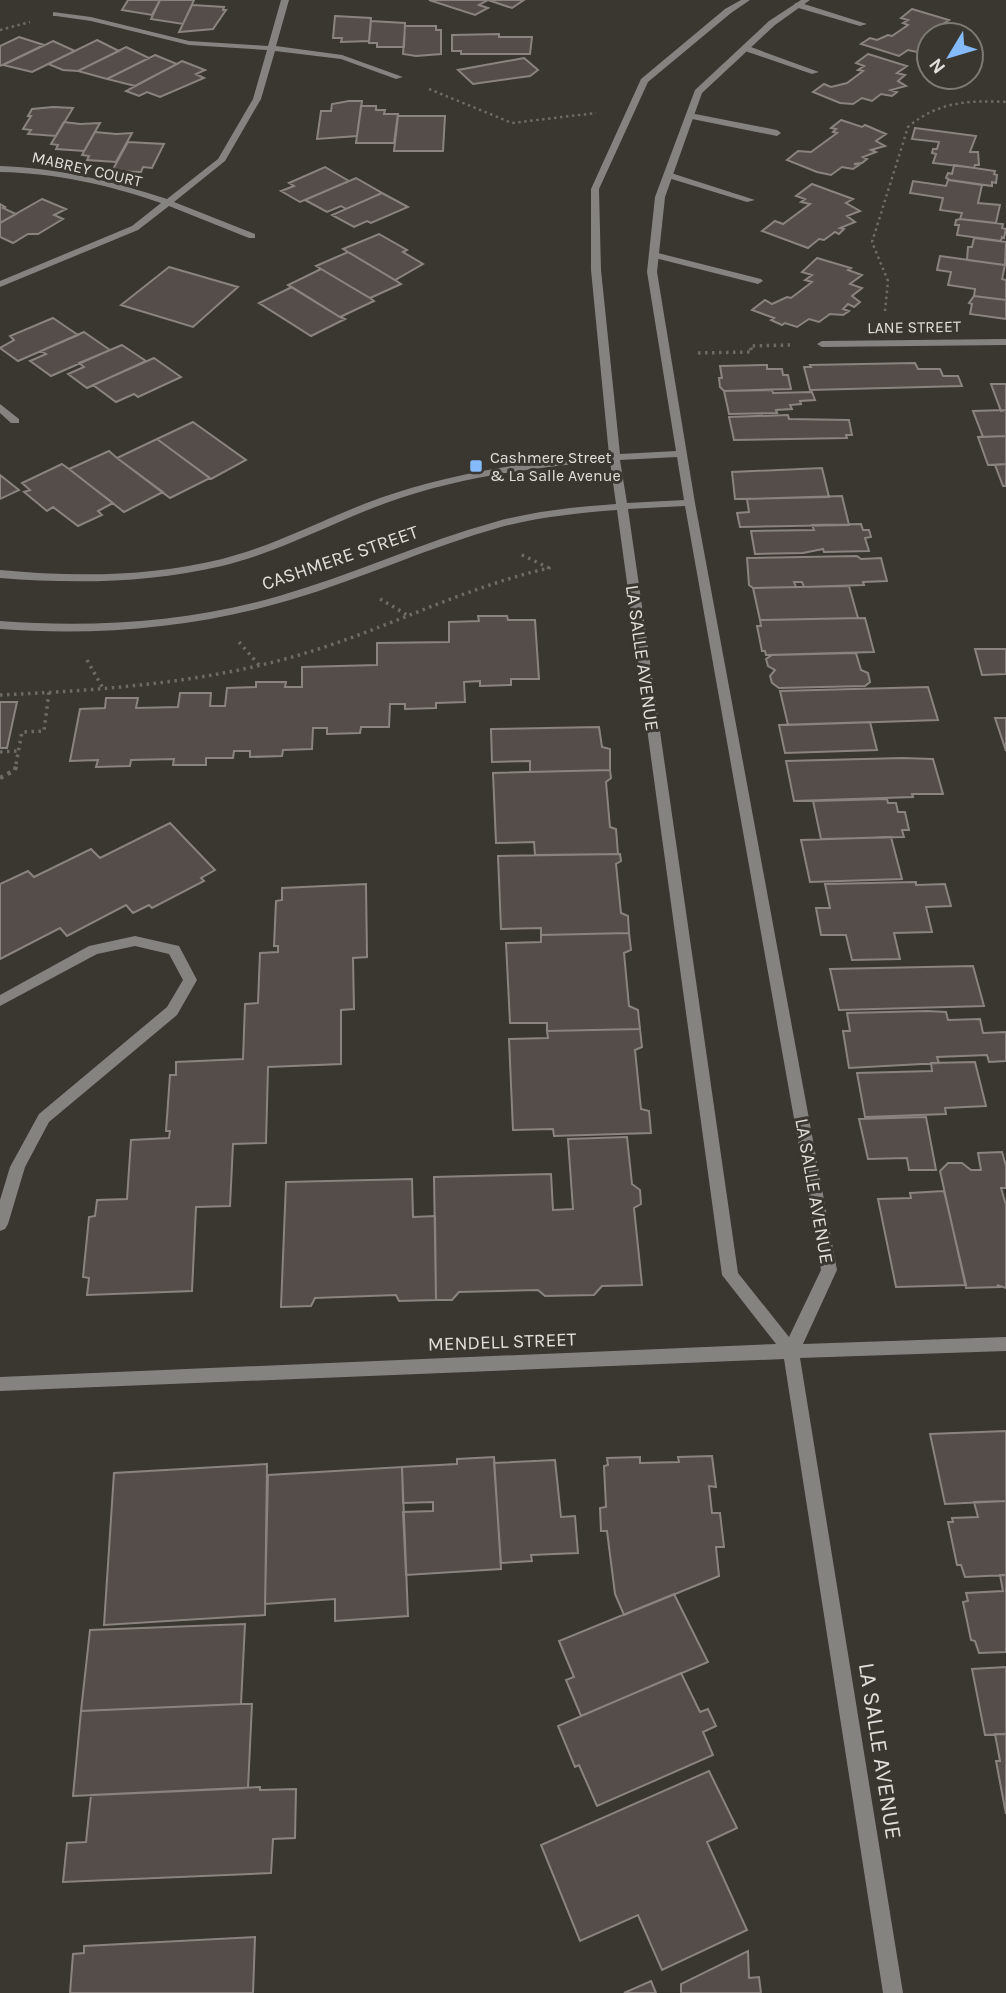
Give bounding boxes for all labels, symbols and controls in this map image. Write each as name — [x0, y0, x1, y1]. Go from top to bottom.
north arrow — [915, 21, 985, 91]
text: N — [925, 54, 950, 78]
street label: MABREY COURT — [30, 147, 144, 191]
street label: LANE STREET — [867, 317, 961, 337]
place label: Cashmere Street & La Salle Avenue — [490, 448, 621, 485]
marker: Cashmere Street & La Salle Avenue — [468, 458, 484, 474]
street label: CASHMERE STREET — [259, 521, 421, 595]
street label: LA SALLE AVENUE — [621, 583, 663, 733]
street label: LA SALLE AVENUE — [790, 1116, 838, 1266]
street label: MENDELL STREET — [427, 1328, 577, 1356]
street label: LA SALLE AVENUE — [853, 1661, 907, 1841]

